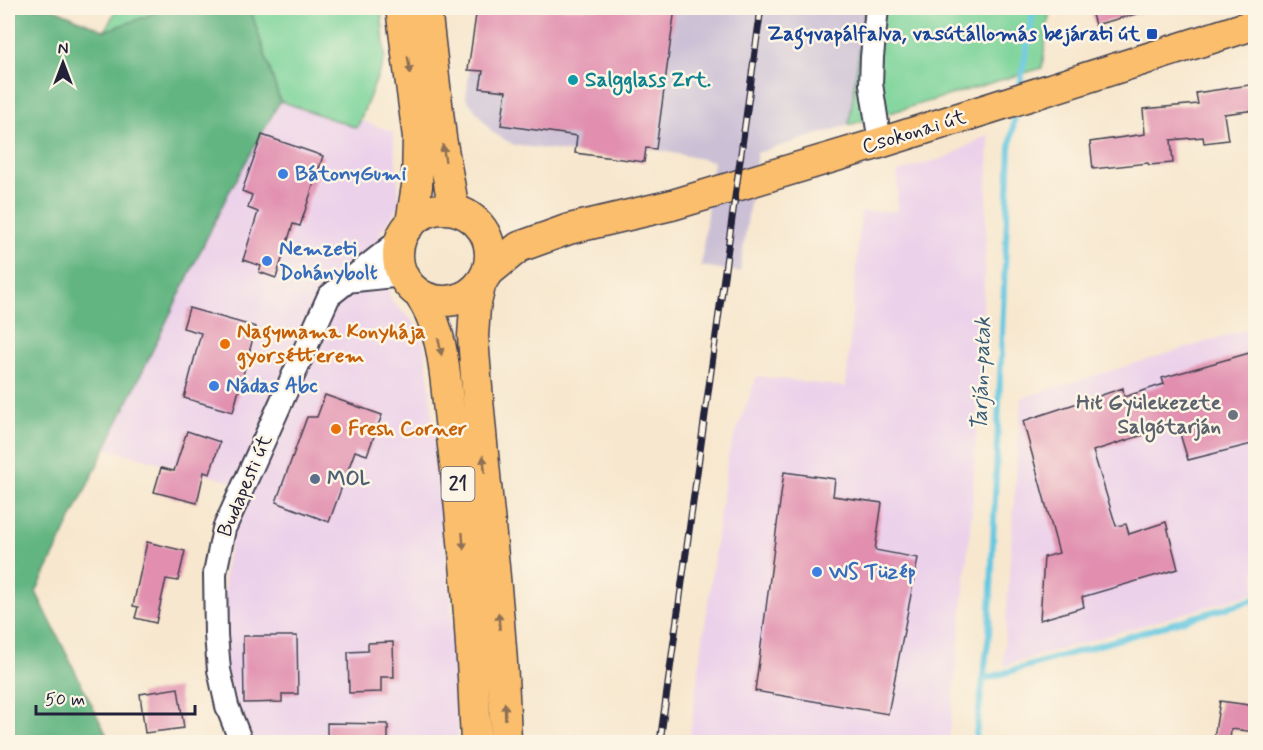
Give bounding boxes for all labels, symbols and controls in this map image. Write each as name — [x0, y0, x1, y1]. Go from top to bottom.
place label: Zagyvapálfalva, vasútállomás bejárati út — [767, 20, 1141, 50]
marker: Zagyvapálfalva, vasútállomás bejárati út — [1145, 27, 1159, 41]
north arrow — [33, 33, 93, 93]
text: N — [58, 39, 68, 60]
one-way arrow — [404, 56, 414, 75]
place label: Salgglass Zrt. — [585, 66, 711, 96]
marker: Salgglass Zrt. — [566, 73, 580, 87]
street label: Csokonai út — [859, 103, 970, 161]
one-way arrow — [439, 143, 448, 162]
place label: BátonyGumi — [295, 160, 406, 188]
marker: BátonyGumi — [276, 167, 290, 181]
place label: Nemzeti Dohánybolt — [279, 235, 378, 287]
marker: Nemzeti Dohánybolt — [260, 254, 274, 268]
water label: Tarján-patak — [966, 316, 998, 432]
place label: Nagymama Konyhája gyorsétterem — [237, 318, 426, 370]
marker: Nagymama Konyhája gyorsétterem — [218, 337, 232, 351]
one-way arrow — [436, 338, 445, 357]
place label: Nádas Abc — [226, 372, 318, 400]
marker: Nádas Abc — [207, 379, 221, 393]
place label: Hit Gyülekezete Salgótarján — [1076, 389, 1222, 443]
marker: Hit Gyülekezete Salgótarján — [1226, 408, 1240, 422]
place label: Fresh Corner — [348, 415, 467, 443]
marker: Fresh Corner — [329, 422, 343, 436]
street label: Budapesti út — [211, 430, 279, 541]
one-way arrow — [479, 454, 489, 473]
place label: MOL — [327, 465, 371, 493]
road number: 21 — [442, 467, 474, 501]
marker: MOL — [308, 472, 322, 486]
one-way arrow — [458, 532, 468, 551]
place label: WS Tüzép — [828, 558, 916, 586]
marker: WS Tüzép — [810, 565, 824, 579]
one-way arrow — [495, 612, 504, 631]
scale bar — [36, 678, 195, 716]
text: 50 m — [45, 688, 85, 712]
one-way arrow — [500, 701, 509, 720]

